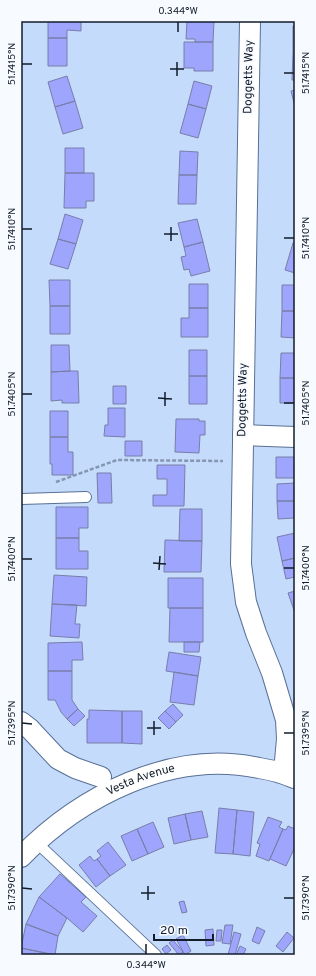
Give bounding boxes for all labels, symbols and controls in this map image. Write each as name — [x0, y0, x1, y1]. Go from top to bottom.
text: 0.344°W — [158, 5, 198, 18]
street label: Doggetts Way — [240, 40, 258, 114]
text: 51.7415°N — [6, 43, 19, 85]
text: 51.7415°N — [300, 52, 313, 94]
text: 51.7410°N — [6, 208, 19, 250]
text: 51.7410°N — [300, 217, 313, 259]
street label: Doggetts Way — [234, 363, 252, 437]
text: 51.7405°N — [6, 371, 19, 417]
text: 51.7405°N — [300, 380, 313, 426]
text: 51.7400°N — [6, 536, 19, 582]
text: 51.7400°N — [300, 545, 313, 591]
text: 51.7395°N — [6, 700, 19, 746]
text: 51.7395°N — [300, 710, 313, 756]
street label: Vesta Avenue — [104, 761, 176, 800]
text: 51.7390°N — [6, 865, 19, 911]
text: 51.7390°N — [300, 875, 313, 921]
scale bar — [154, 916, 213, 942]
text: 20 m — [160, 923, 188, 939]
text: 0.344°W — [126, 959, 166, 972]

